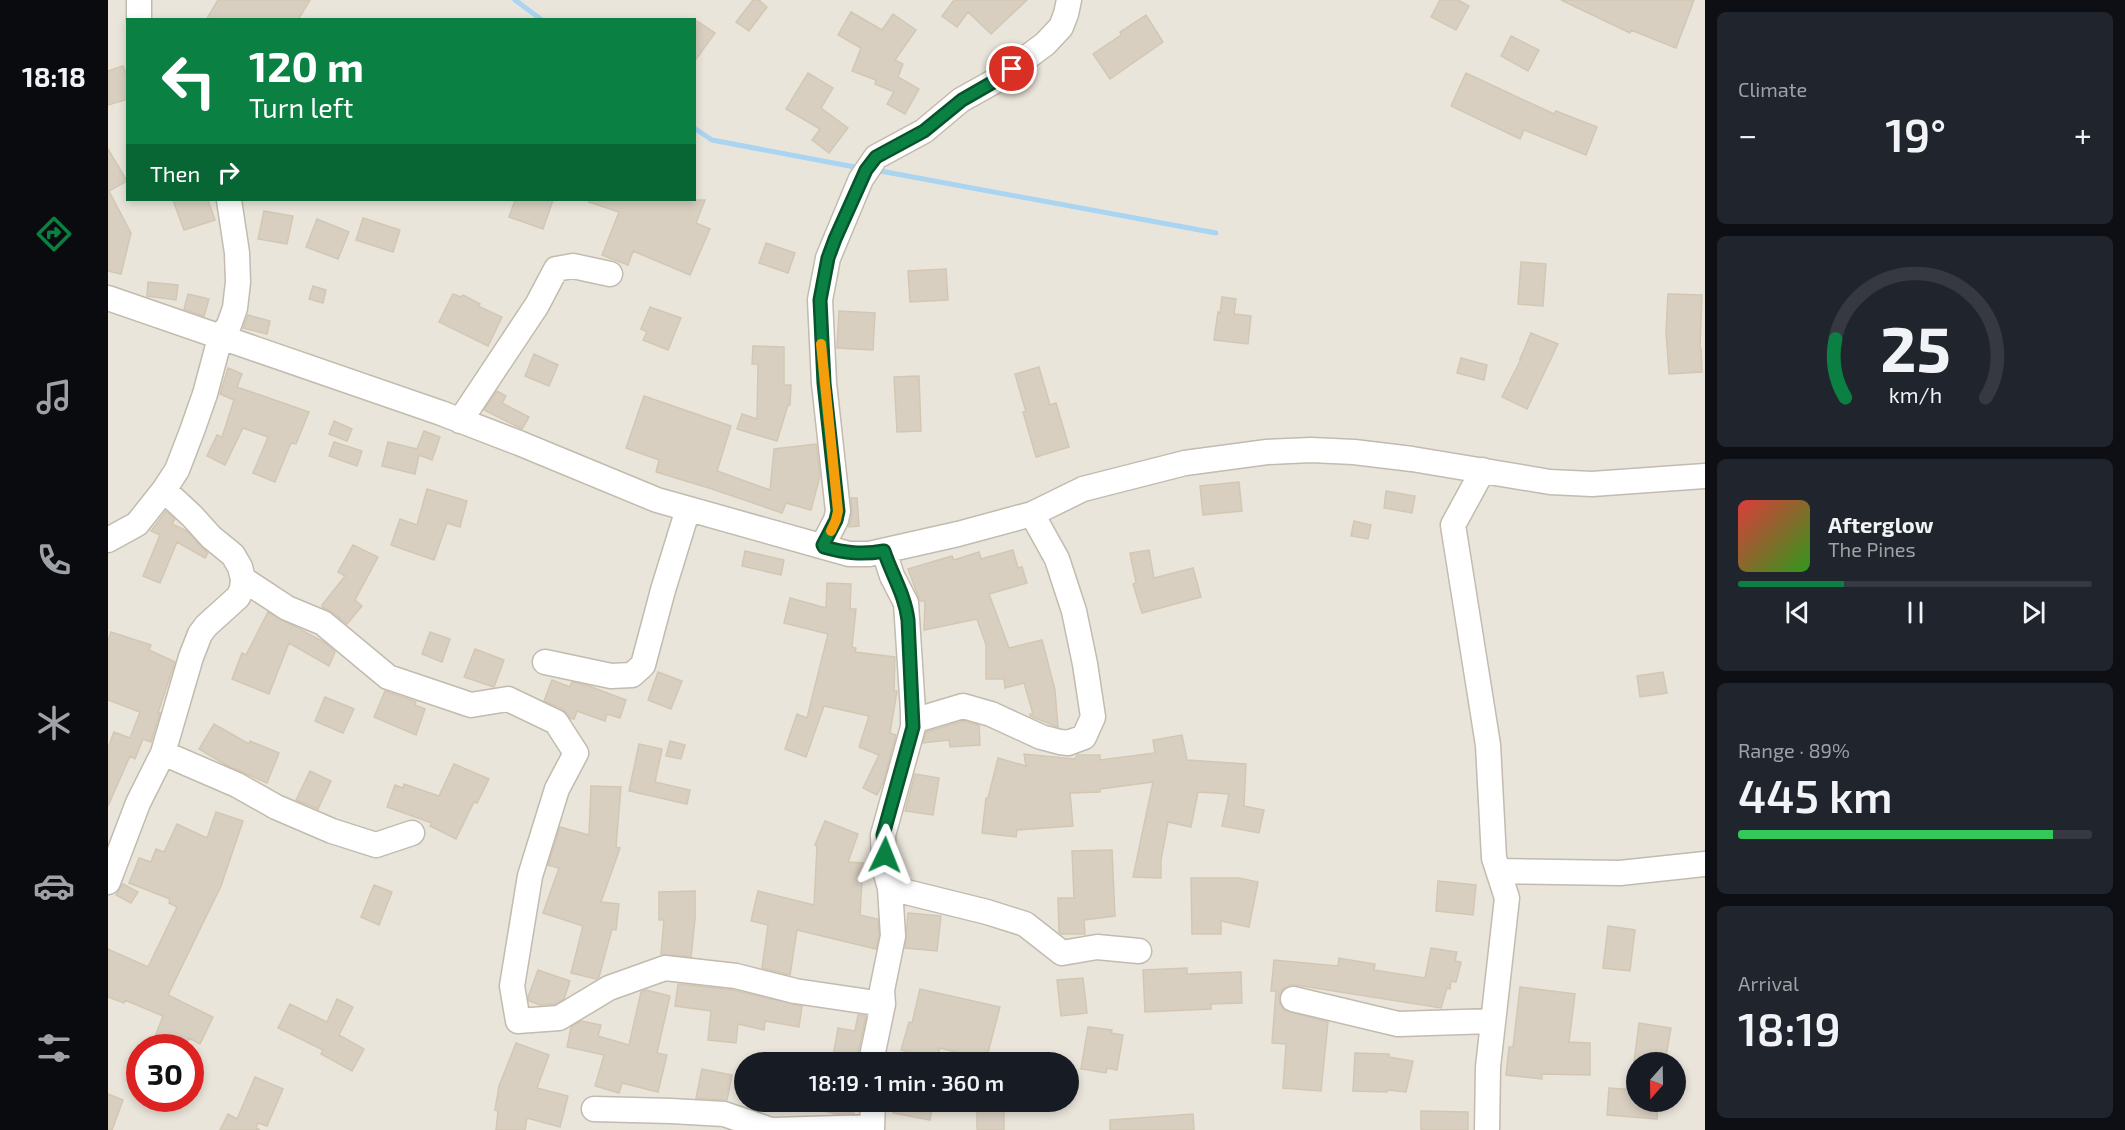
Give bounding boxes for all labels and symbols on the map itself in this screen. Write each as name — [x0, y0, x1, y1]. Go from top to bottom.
pin — [986, 43, 1037, 94]
position arrow — [853, 823, 917, 887]
speed limit sign: 30 — [126, 1034, 204, 1112]
north arrow — [1626, 1052, 1686, 1112]

